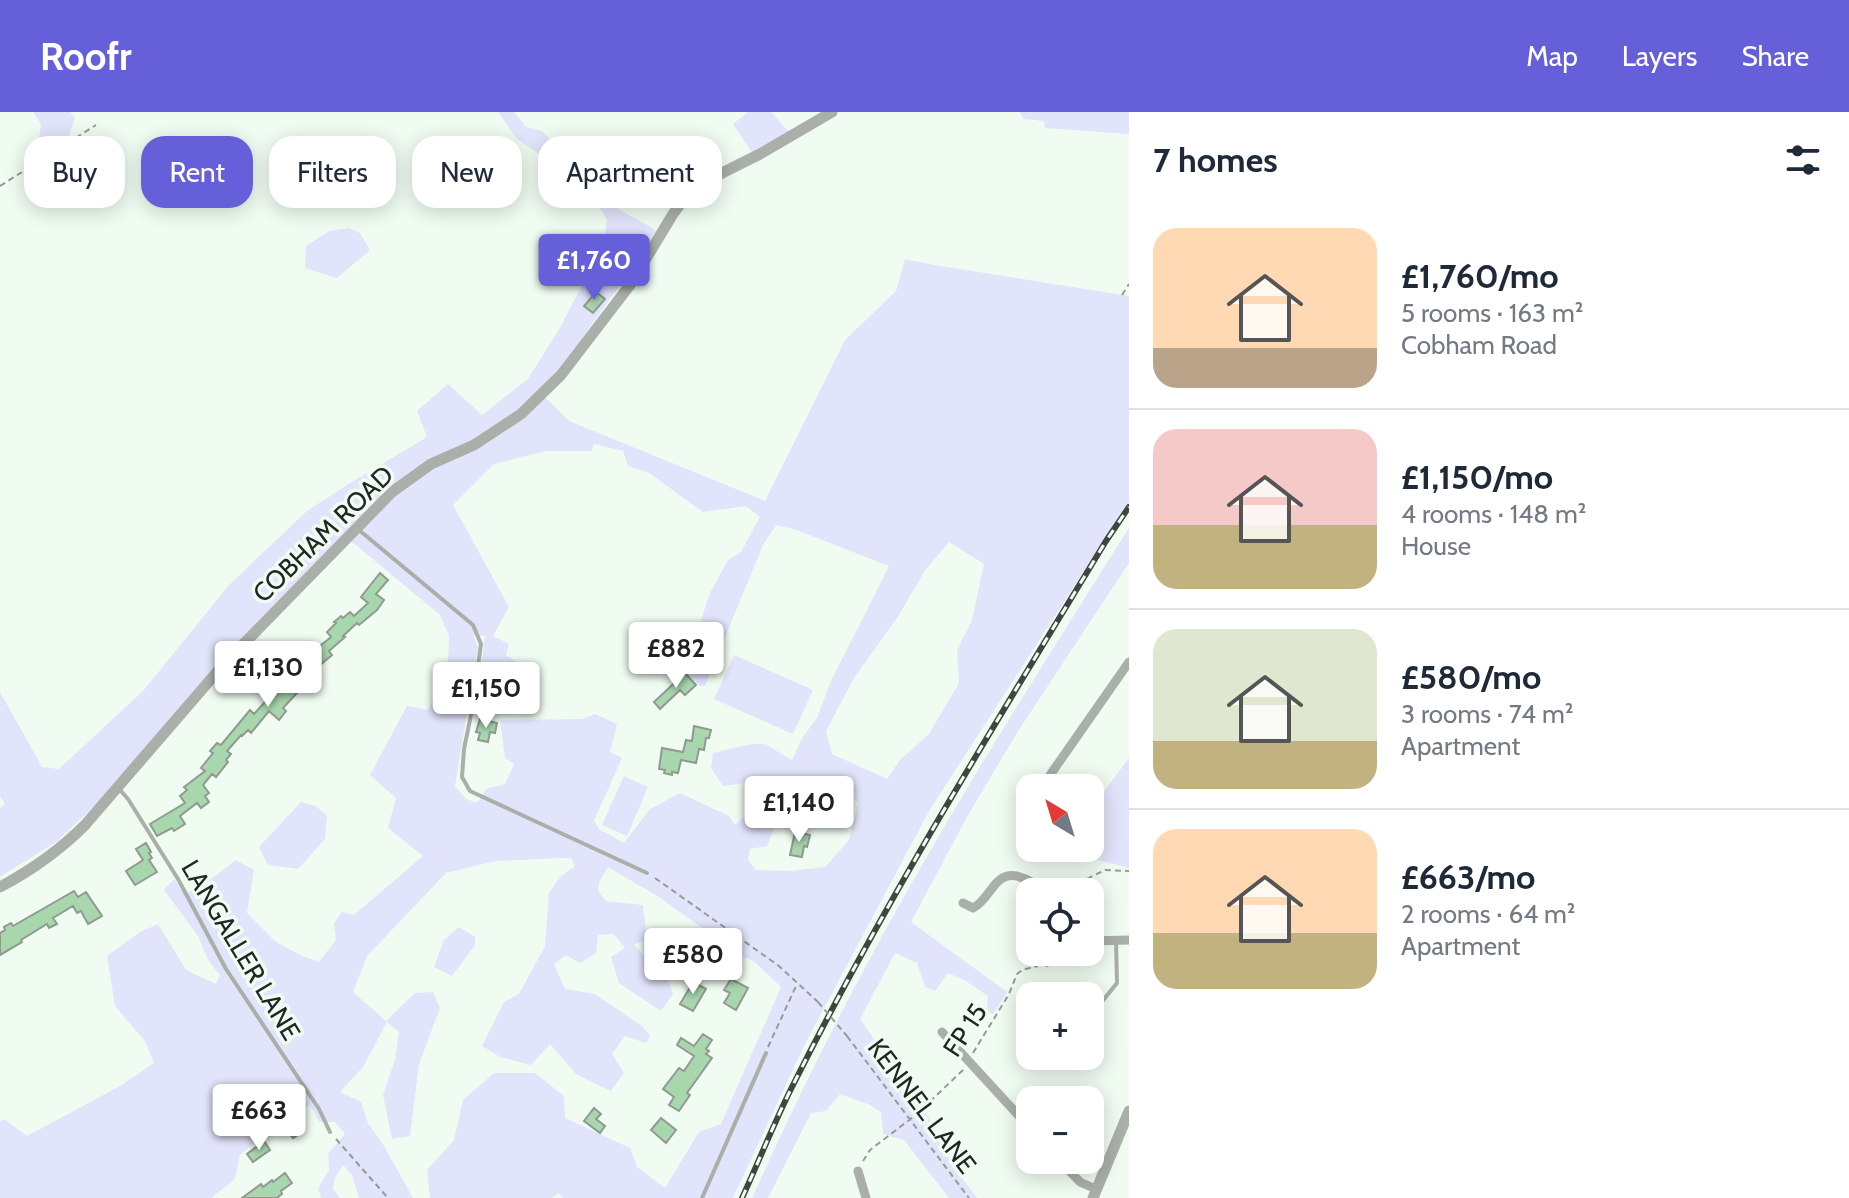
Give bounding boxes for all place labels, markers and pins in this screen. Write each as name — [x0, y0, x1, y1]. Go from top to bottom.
pin: £1,760 — [529, 234, 659, 302]
pin: £882 — [629, 622, 723, 690]
pin: £1,130 — [203, 641, 333, 709]
pin: £1,150 — [421, 662, 551, 730]
pin: £1,140 — [734, 776, 864, 844]
pin: £580 — [646, 928, 740, 996]
pin: £663 — [212, 1084, 306, 1152]

